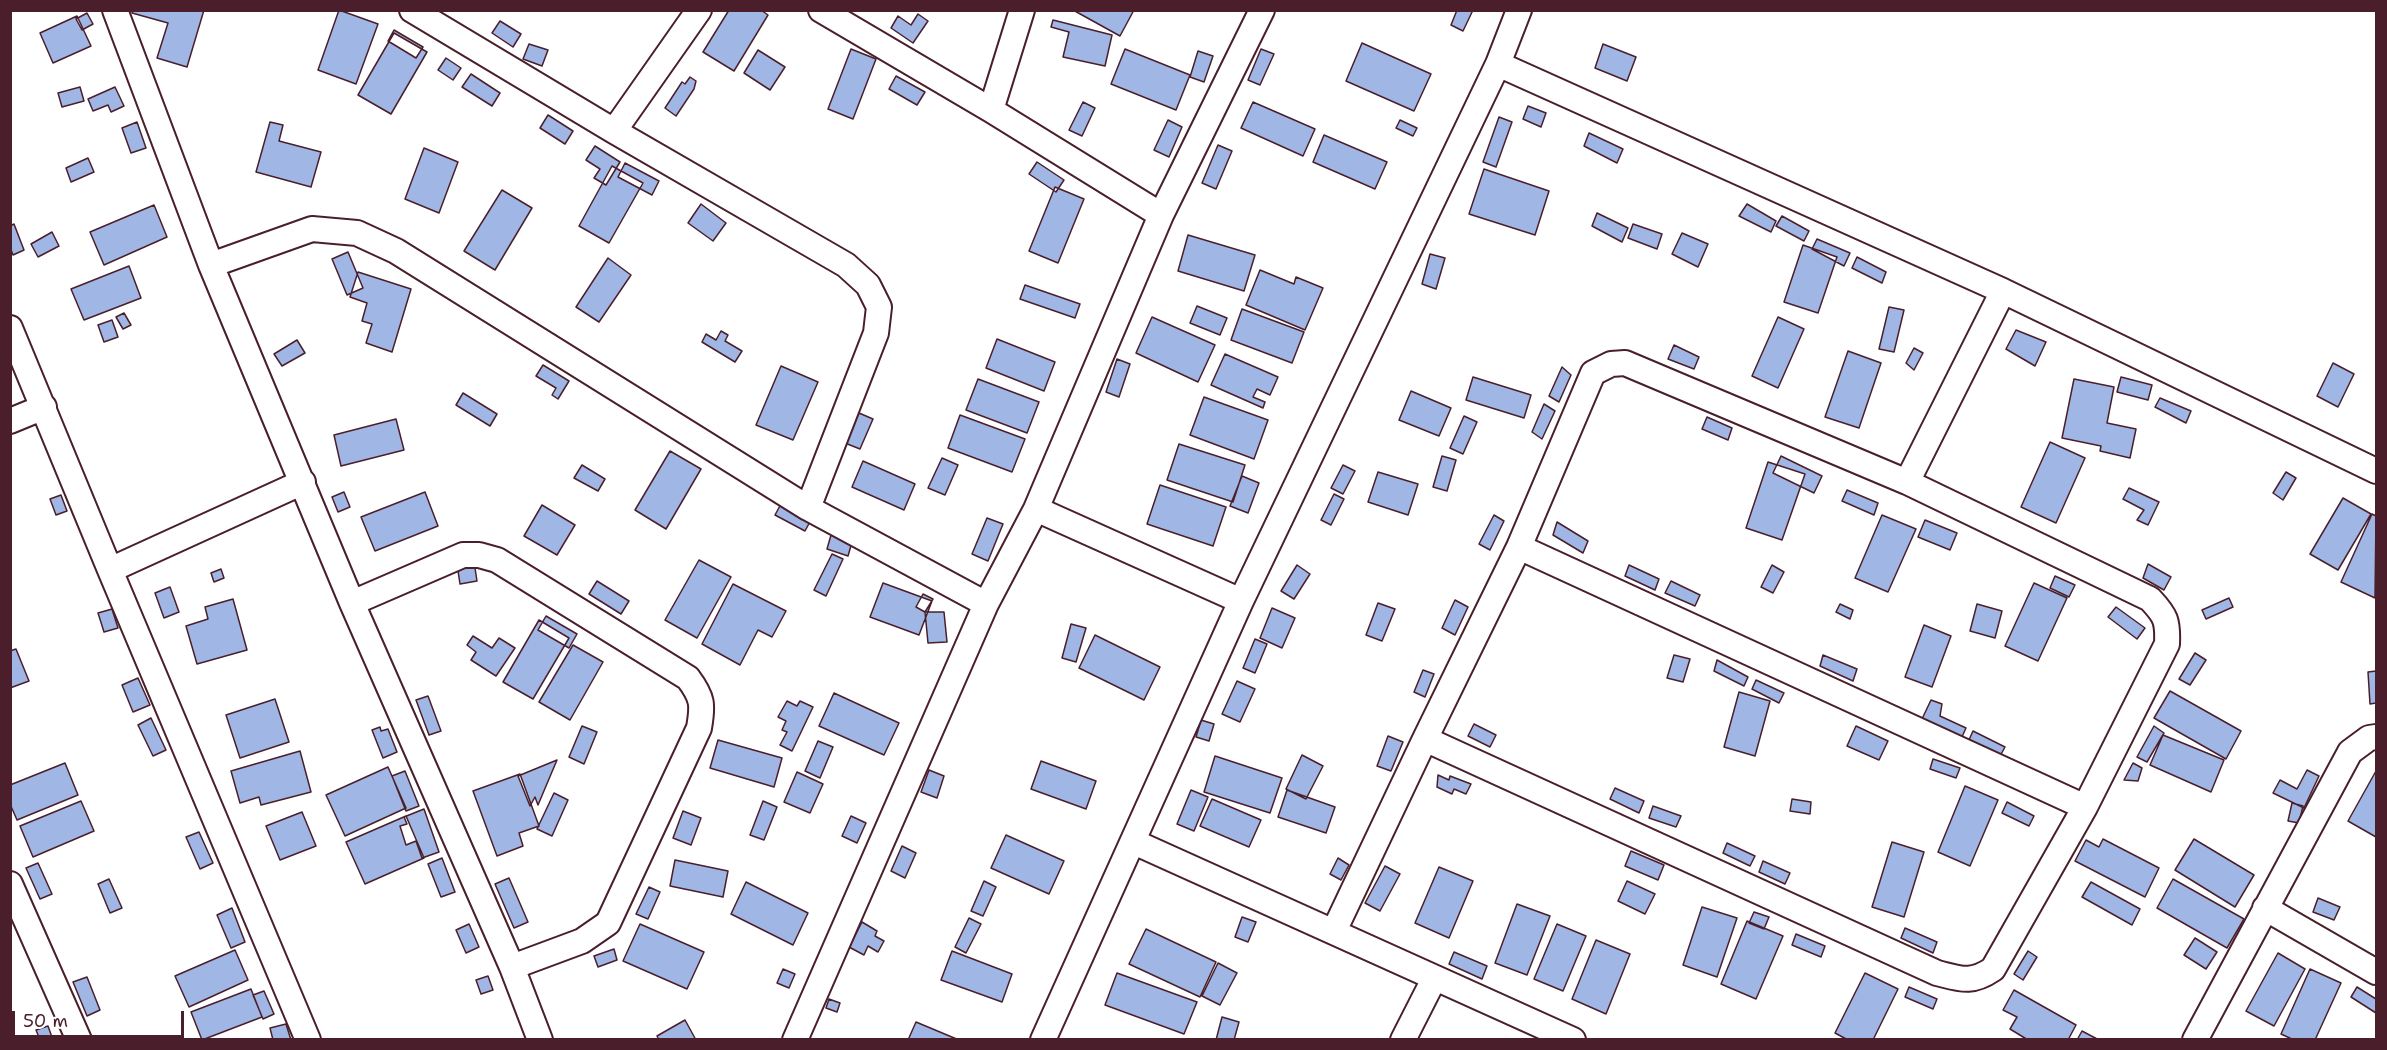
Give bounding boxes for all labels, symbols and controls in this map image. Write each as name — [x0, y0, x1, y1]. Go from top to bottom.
scale bar — [15, 999, 188, 1037]
text: 50 m — [23, 1009, 68, 1033]

